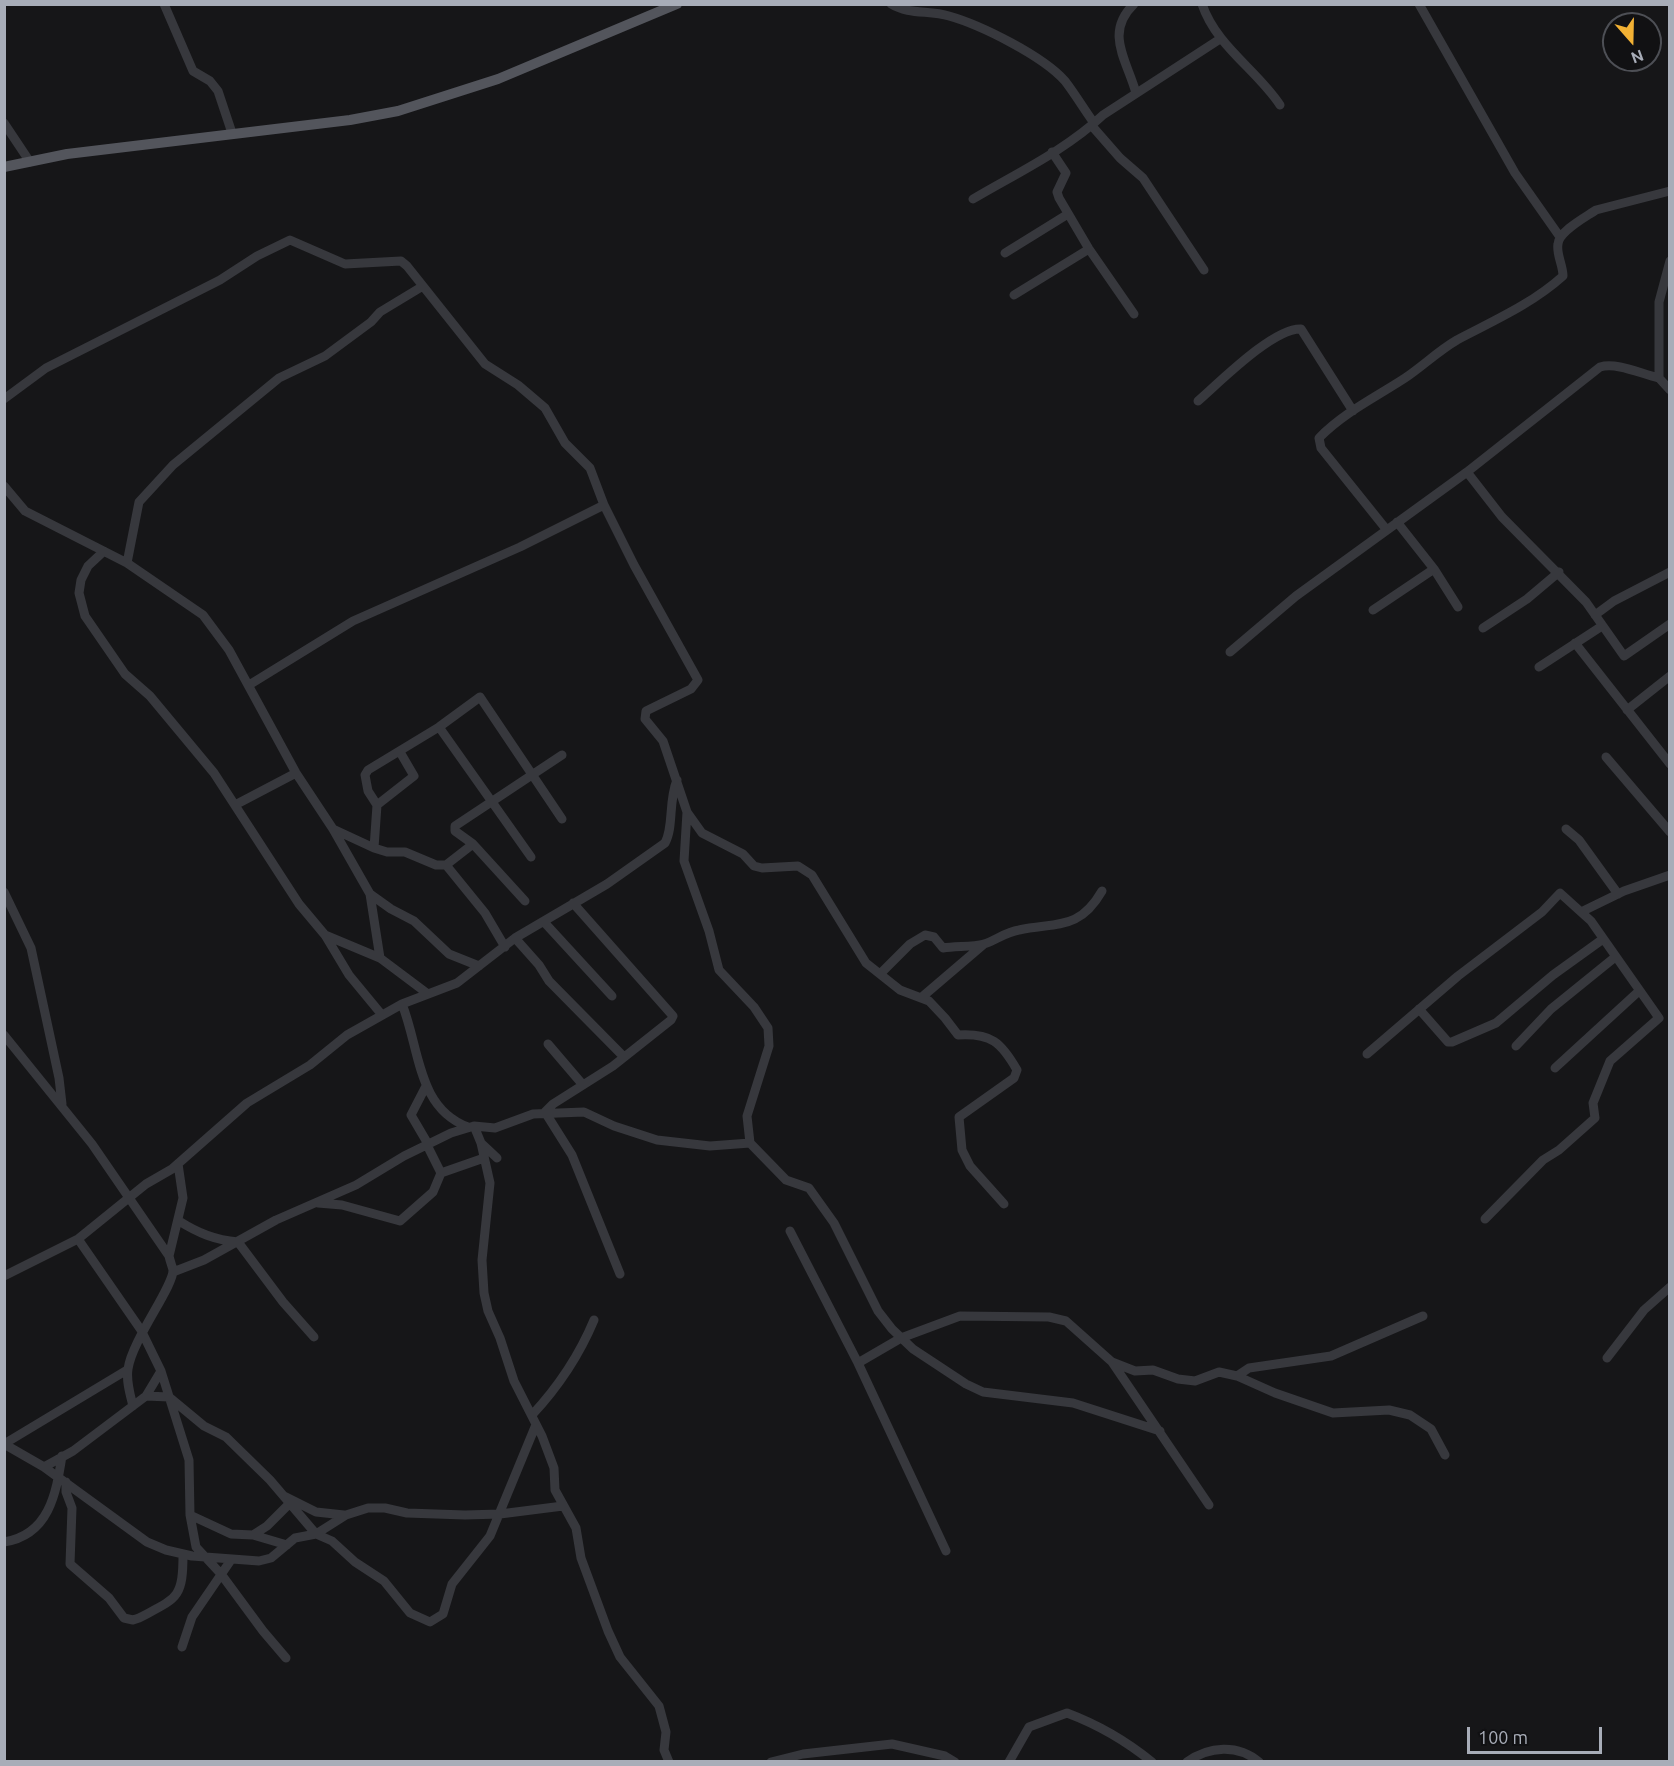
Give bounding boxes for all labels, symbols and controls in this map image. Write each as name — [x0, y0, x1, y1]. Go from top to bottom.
north arrow — [1602, 12, 1662, 72]
text: N — [1629, 47, 1646, 68]
scale bar — [1470, 1715, 1605, 1753]
text: 100 m — [1478, 1727, 1528, 1747]

